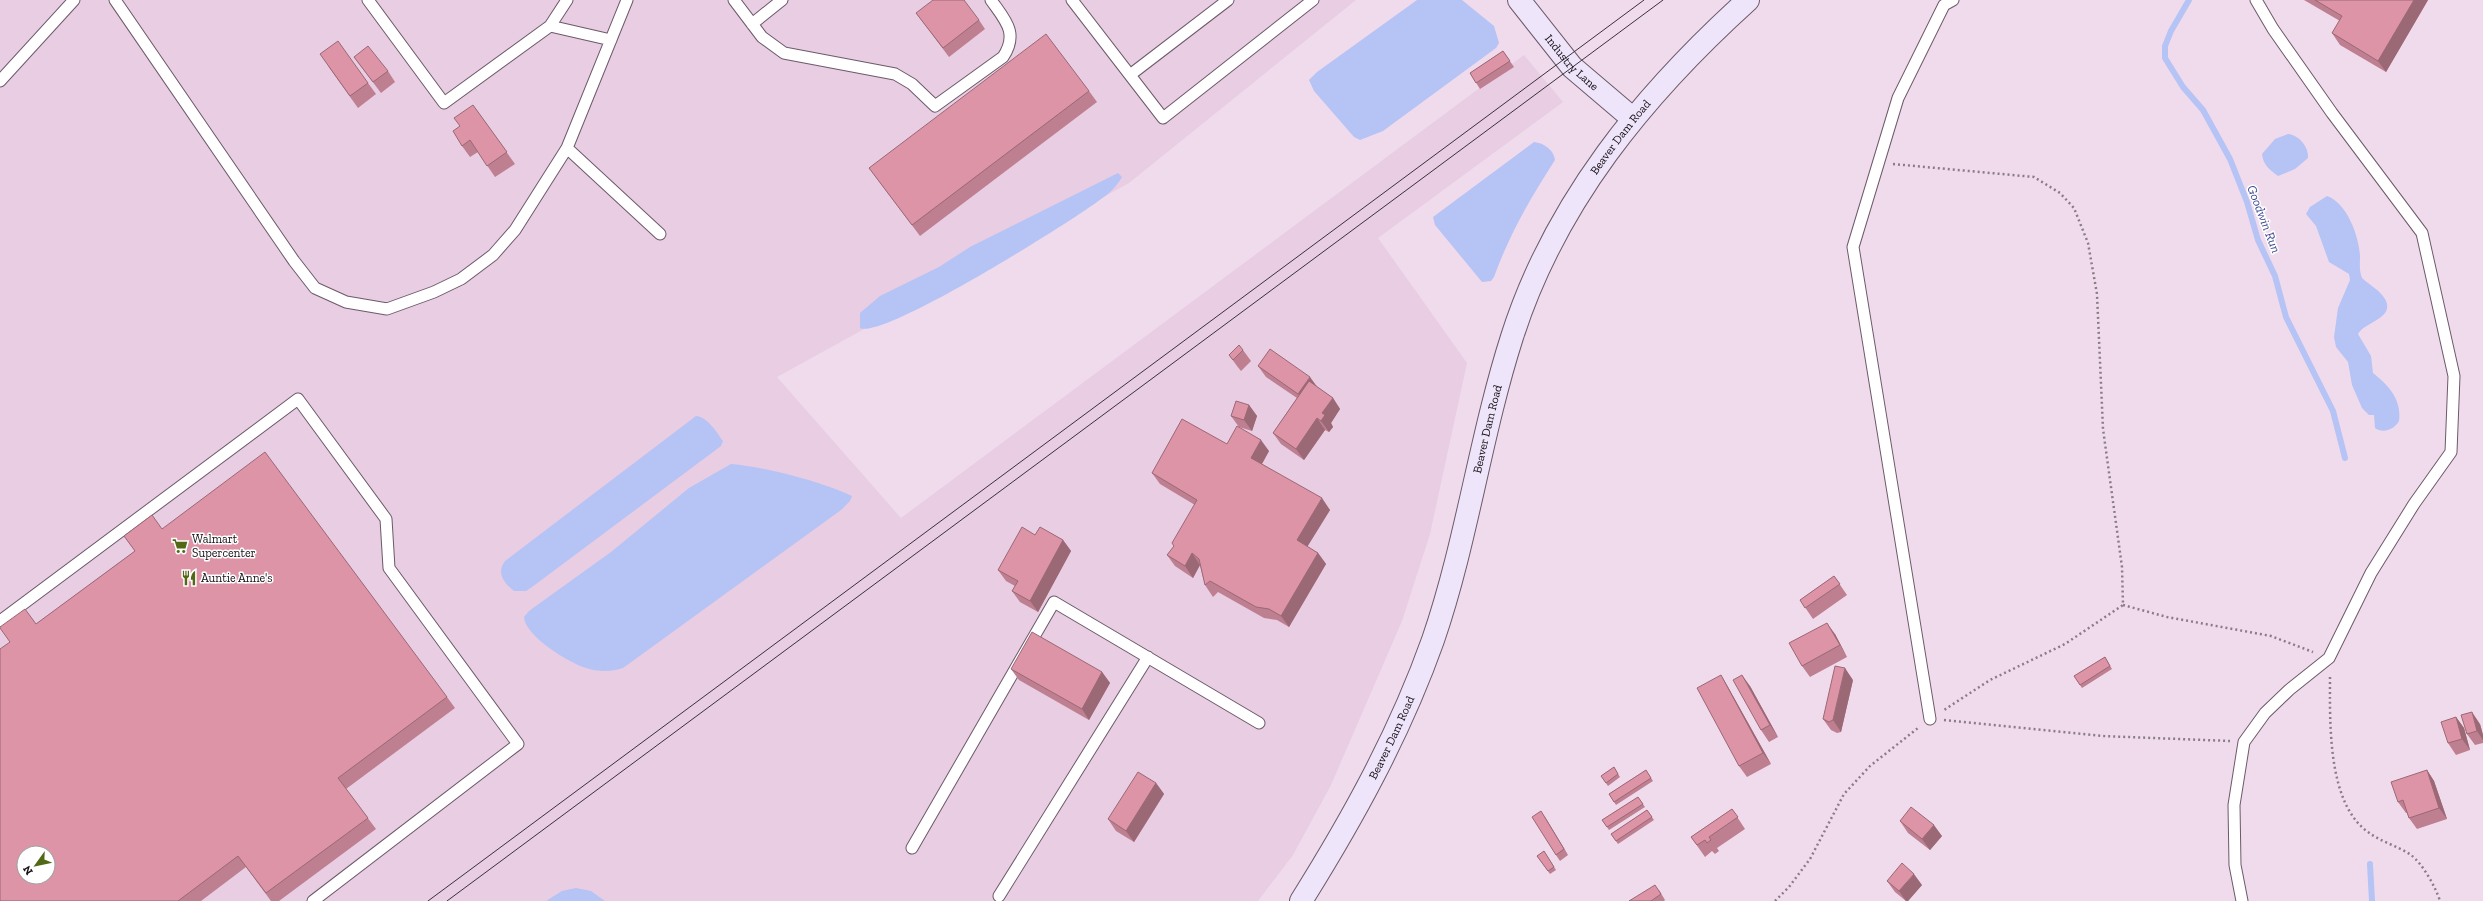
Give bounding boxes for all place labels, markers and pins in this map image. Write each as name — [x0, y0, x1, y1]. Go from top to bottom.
place label: Walmart Supercenter — [192, 532, 256, 560]
supermarket icon: Walmart Supercenter — [171, 537, 189, 555]
restaurant icon: Auntie Anne's — [180, 569, 198, 587]
place label: Auntie Anne's — [201, 571, 273, 585]

